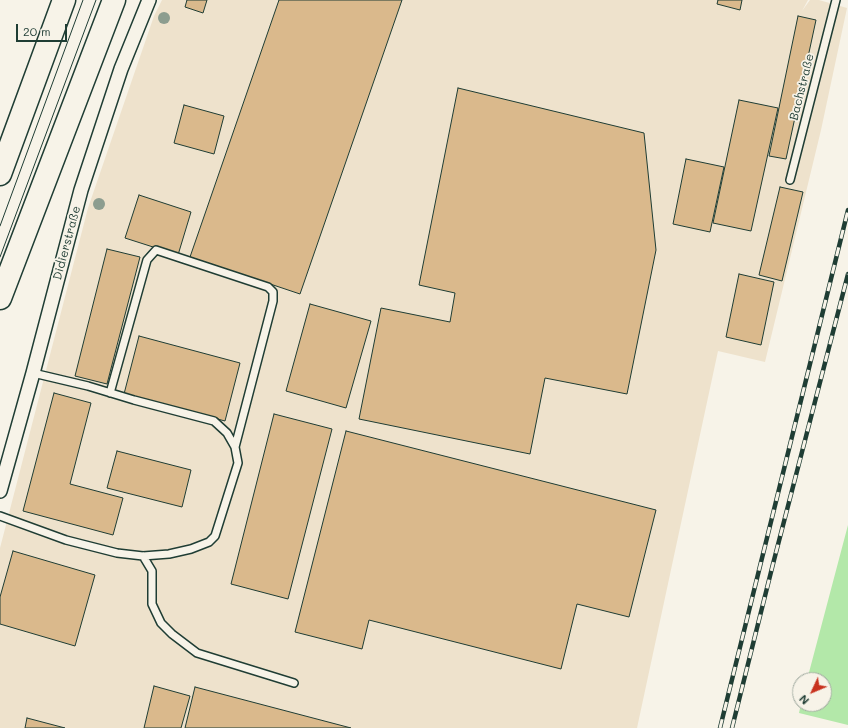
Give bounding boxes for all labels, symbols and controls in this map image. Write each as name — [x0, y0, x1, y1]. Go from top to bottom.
scale bar — [18, 16, 69, 42]
text: 20 m — [23, 23, 51, 39]
street label: Bachstraße — [787, 52, 817, 122]
street label: Didierstraße — [50, 204, 84, 282]
north arrow — [792, 672, 832, 712]
text: N — [795, 692, 812, 708]

